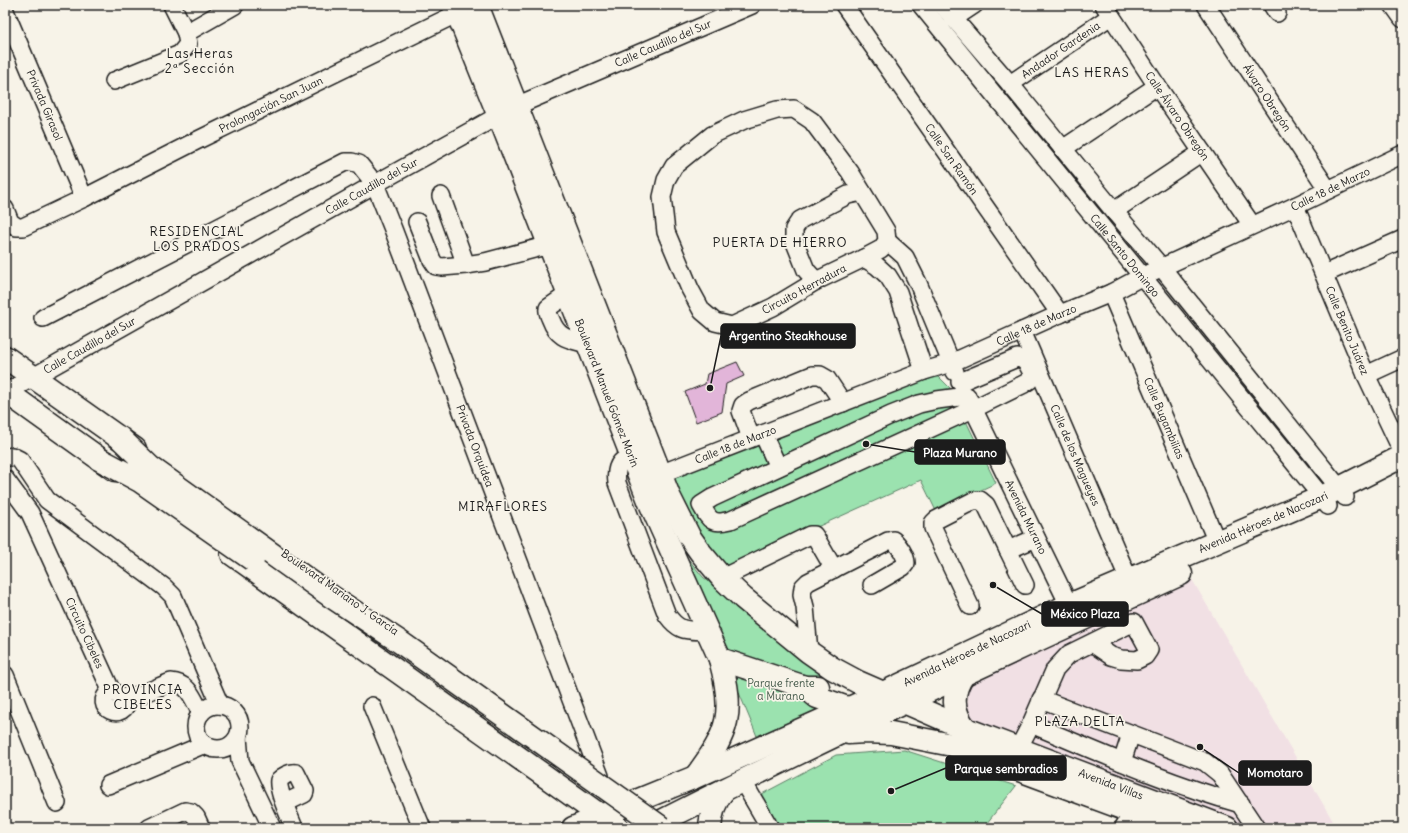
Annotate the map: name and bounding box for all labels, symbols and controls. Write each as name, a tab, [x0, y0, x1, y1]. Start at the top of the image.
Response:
street label: Calle Caudillo del Sur	[612, 16, 714, 70]
street label: Andador Gardenia	[1019, 18, 1103, 81]
district label: Las Heras 2ª Sección	[165, 45, 235, 77]
street label: Álvaro Obregón	[1240, 61, 1294, 134]
district label: LAS HERAS	[1054, 64, 1130, 81]
street label: Privada Girasol	[24, 68, 66, 142]
street label: Calle Álvaro Obregón	[1142, 69, 1213, 163]
street label: Prolongación San Juan	[217, 73, 325, 136]
street label: Calle San Ramón	[922, 121, 981, 197]
street label: Calle Caudillo del Sur	[323, 154, 421, 218]
street label: Calle 18 de Marzo	[1289, 164, 1372, 214]
street label: Calle Santo Domingo	[1087, 211, 1163, 300]
district label: RESIDENCIAL LOS PRADOS	[149, 223, 245, 255]
district label: PUERTA DE HIERRO	[712, 234, 848, 251]
street label: Circuito Herradura	[759, 261, 849, 317]
street label: Calle Benito Juárez	[1322, 284, 1372, 377]
street label: Calle 18 de Marzo	[994, 301, 1078, 349]
street label: Calle Caudillo del Sur	[41, 313, 139, 377]
street label: Boulevard Manuel Gómez Morín	[572, 317, 642, 469]
callout: Argentino Steakhouse	[721, 324, 855, 348]
text: Argentino Steakhouse	[729, 328, 848, 344]
street label: Calle Bugambilias	[1141, 375, 1188, 461]
street label: Calle de los Magueyes	[1047, 402, 1103, 508]
street label: Privada Orquídea	[453, 403, 497, 489]
street label: Calle 18 de Marzo	[693, 422, 778, 467]
callout: Plaza Murano	[915, 440, 1005, 464]
text: Plaza Murano	[923, 445, 997, 460]
street label: Avenida Murano	[1002, 477, 1050, 556]
street label: Avenida Héroes de Nacozari	[1196, 488, 1330, 556]
district label: MIRAFLORES	[458, 498, 548, 515]
street label: Boulevard Mariano J. García	[279, 546, 401, 638]
street label: Circuito Cibeles	[63, 595, 107, 670]
callout: México Plaza	[1042, 602, 1128, 626]
text: México Plaza	[1050, 606, 1120, 621]
street label: Avenida Héroes de Nacozari	[901, 617, 1033, 689]
park label: Parque frente a Murano	[747, 676, 815, 703]
district label: PROVINCIA CIBELES	[103, 681, 183, 713]
district label: PLAZA DELTA	[1035, 713, 1125, 730]
callout: Parque sembradios	[946, 756, 1066, 780]
text: Parque sembradios	[954, 761, 1059, 777]
callout: Momotaro	[1239, 761, 1311, 785]
street label: Avenida Villas	[1077, 765, 1145, 803]
text: Momotaro	[1247, 765, 1303, 780]

